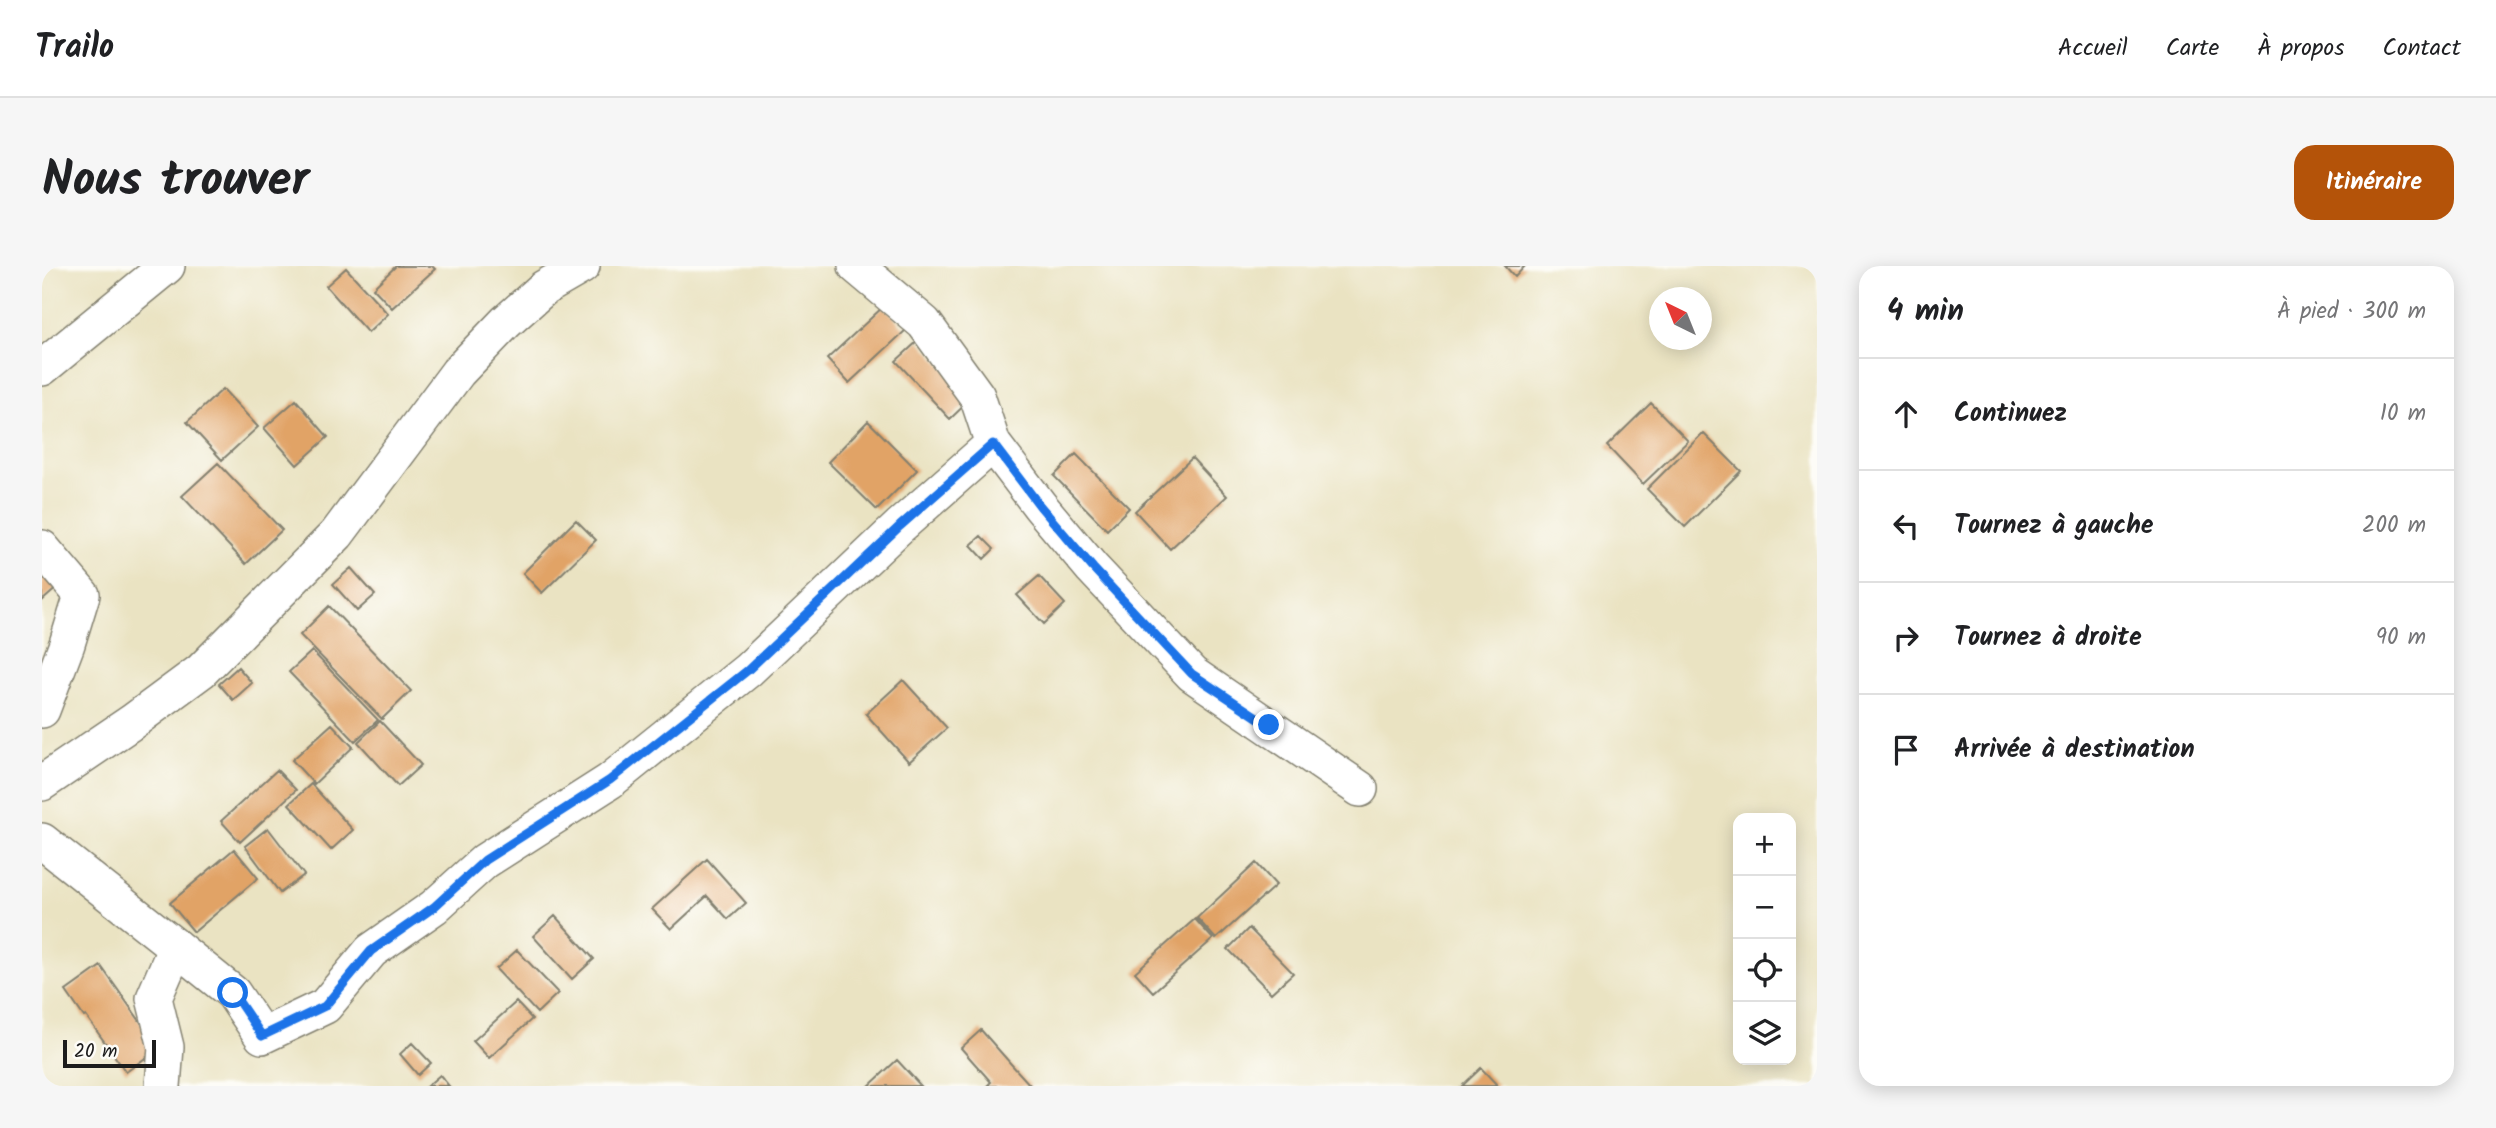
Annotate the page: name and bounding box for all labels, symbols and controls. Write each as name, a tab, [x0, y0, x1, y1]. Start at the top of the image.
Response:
text: Trailo	[35, 22, 114, 75]
text: Accueil	[2058, 29, 2128, 68]
text: Carte	[2166, 29, 2219, 68]
text: À propos	[2257, 29, 2344, 68]
text: Contact	[2382, 29, 2461, 68]
text: Nous trouver	[42, 143, 309, 221]
button: Itinéraire	[2294, 145, 2454, 220]
north arrow	[1649, 287, 1712, 350]
text: 4 min	[1887, 288, 1964, 336]
text: À pied · 300 m	[2277, 294, 2426, 330]
text: Continuez	[1954, 393, 2067, 435]
icon: ahead	[1887, 395, 1925, 433]
text: 10 m	[2380, 396, 2426, 432]
text: Tournez à gauche	[1954, 505, 2154, 547]
icon: left	[1887, 507, 1925, 545]
text: 200 m	[2362, 508, 2426, 544]
text: Tournez à droite	[1954, 617, 2142, 659]
icon: right	[1887, 619, 1925, 657]
text: 90 m	[2376, 620, 2426, 656]
route end	[1253, 709, 1284, 740]
text: Arrivée à destination	[1954, 729, 2195, 771]
icon: arrive	[1887, 731, 1925, 769]
map controls	[1733, 813, 1796, 1065]
button: +	[1733, 813, 1796, 876]
button: −	[1733, 876, 1796, 939]
button: locate	[1733, 939, 1796, 1002]
route start	[217, 977, 248, 1008]
button: layers	[1733, 1002, 1796, 1065]
scale bar	[63, 1037, 156, 1069]
text: 20 m	[74, 1037, 117, 1067]

